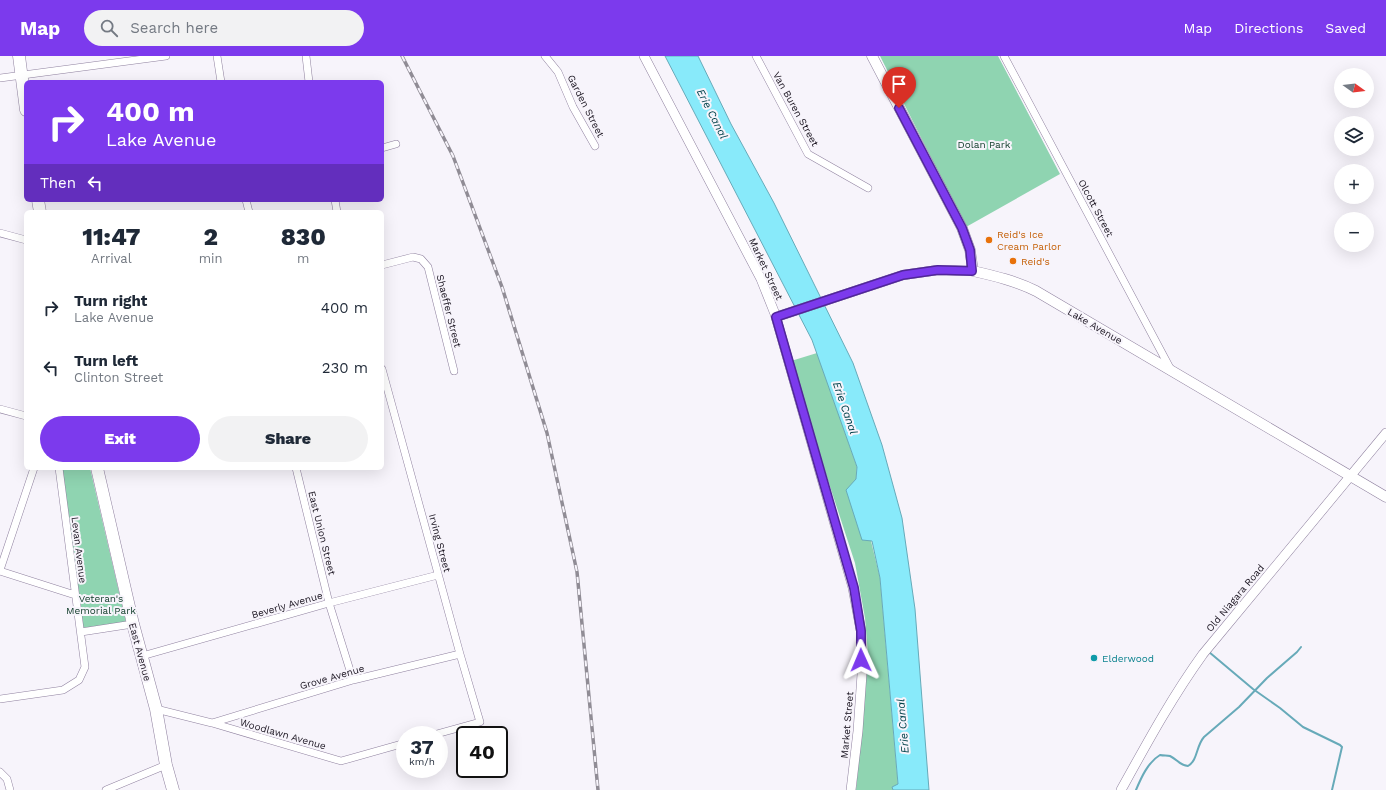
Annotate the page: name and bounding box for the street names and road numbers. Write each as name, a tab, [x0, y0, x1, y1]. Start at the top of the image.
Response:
street label: Van Buren Street	[771, 70, 821, 149]
street label: Garden Street	[566, 73, 607, 140]
street label: Olcott Street	[1076, 177, 1116, 239]
street label: Market Street	[747, 236, 785, 302]
street label: Shaeffer Street	[435, 273, 464, 349]
street label: Lake Avenue	[1066, 306, 1124, 346]
street label: East Union Street	[306, 490, 338, 577]
street label: Irving Street	[427, 513, 453, 574]
street label: Levan Avenue	[69, 516, 89, 584]
street label: Old Niagara Road	[1204, 562, 1266, 634]
street label: Beverly Avenue	[250, 590, 324, 620]
street label: East Avenue	[127, 622, 153, 683]
street label: Grove Avenue	[299, 662, 366, 691]
street label: Market Street	[839, 690, 855, 759]
street label: Woodlawn Avenue	[239, 716, 328, 752]

